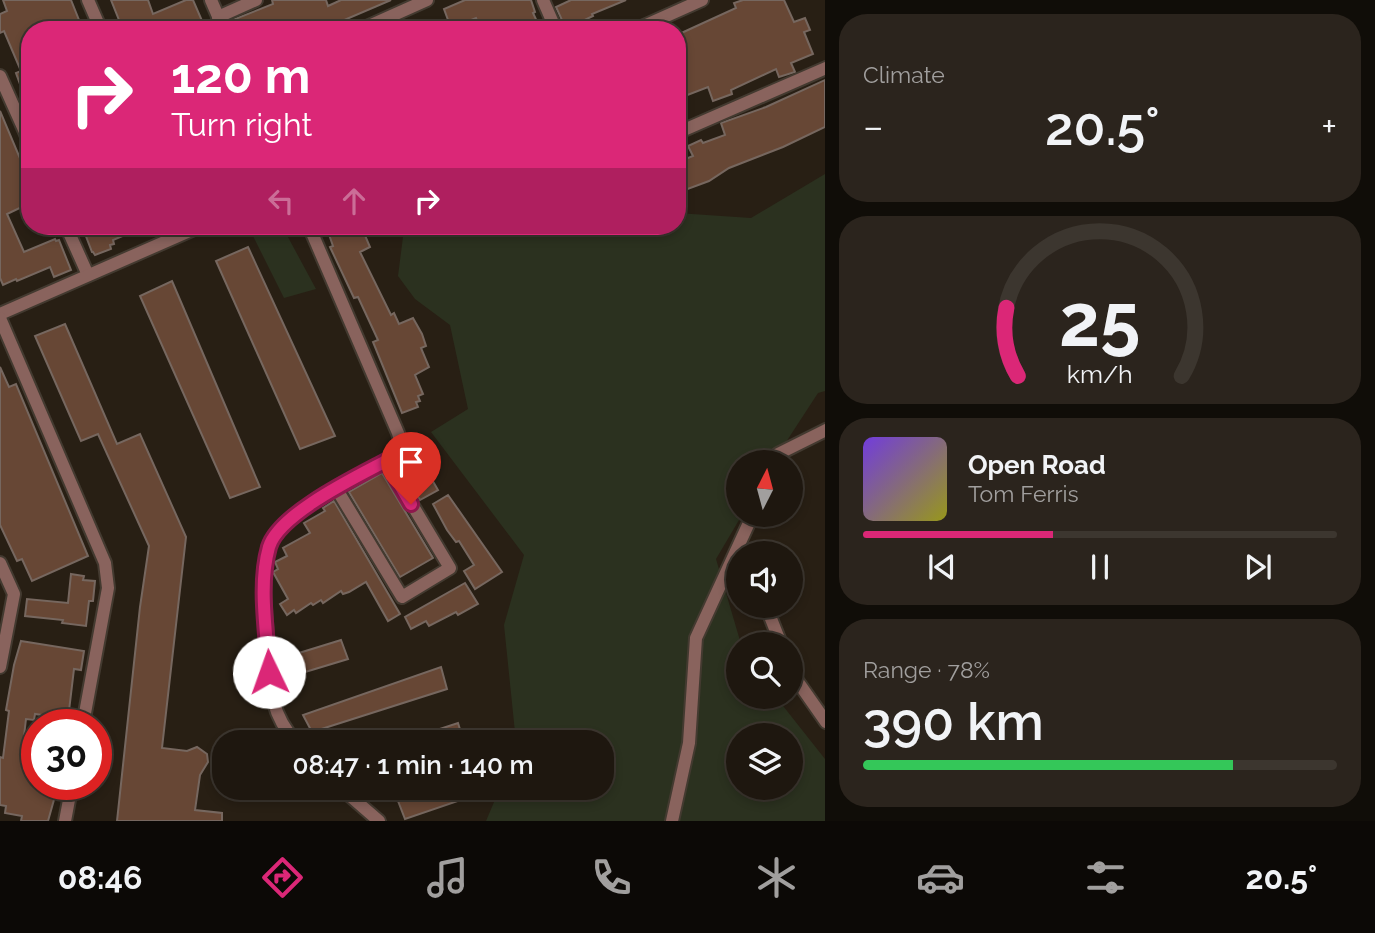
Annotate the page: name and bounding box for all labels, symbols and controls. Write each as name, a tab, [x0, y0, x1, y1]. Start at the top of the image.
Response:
text: 120 m	[171, 47, 310, 104]
icon: right	[56, 49, 147, 140]
text: Climate	[863, 61, 945, 88]
text: 20.5°	[1045, 96, 1160, 157]
text: −	[863, 104, 883, 149]
text: +	[1321, 104, 1337, 149]
text: Turn right	[171, 106, 312, 143]
icon: left	[262, 182, 300, 220]
icon: ahead	[335, 182, 373, 220]
icon: right	[408, 182, 446, 220]
text: 25	[1059, 278, 1141, 363]
text: km/h	[1067, 358, 1133, 388]
pin	[381, 432, 441, 504]
icon: arrive	[392, 443, 430, 481]
north arrow	[726, 450, 803, 527]
map controls	[726, 450, 803, 800]
text: Open Road	[968, 450, 1106, 480]
text: Tom Ferris	[968, 480, 1079, 507]
button: sound	[726, 541, 803, 618]
icon: previous	[923, 548, 961, 586]
icon: pause	[1081, 548, 1119, 586]
icon: next	[1239, 548, 1277, 586]
button: search	[726, 632, 803, 709]
position arrow	[232, 635, 306, 709]
text: Range · 78%	[863, 656, 990, 683]
text: 390 km	[863, 691, 1044, 752]
speed limit sign: 30	[21, 709, 112, 800]
button: layers	[726, 723, 803, 800]
text: 08:47 · 1 min · 140 m	[292, 750, 534, 780]
icon: directions	[258, 853, 307, 902]
icon: music	[423, 853, 472, 902]
icon: phone	[587, 853, 636, 902]
icon: climate	[752, 853, 801, 902]
icon: car	[916, 853, 965, 902]
icon: filters	[1081, 853, 1130, 902]
text: 08:46	[58, 859, 142, 896]
text: 20.5°	[1245, 859, 1317, 896]

